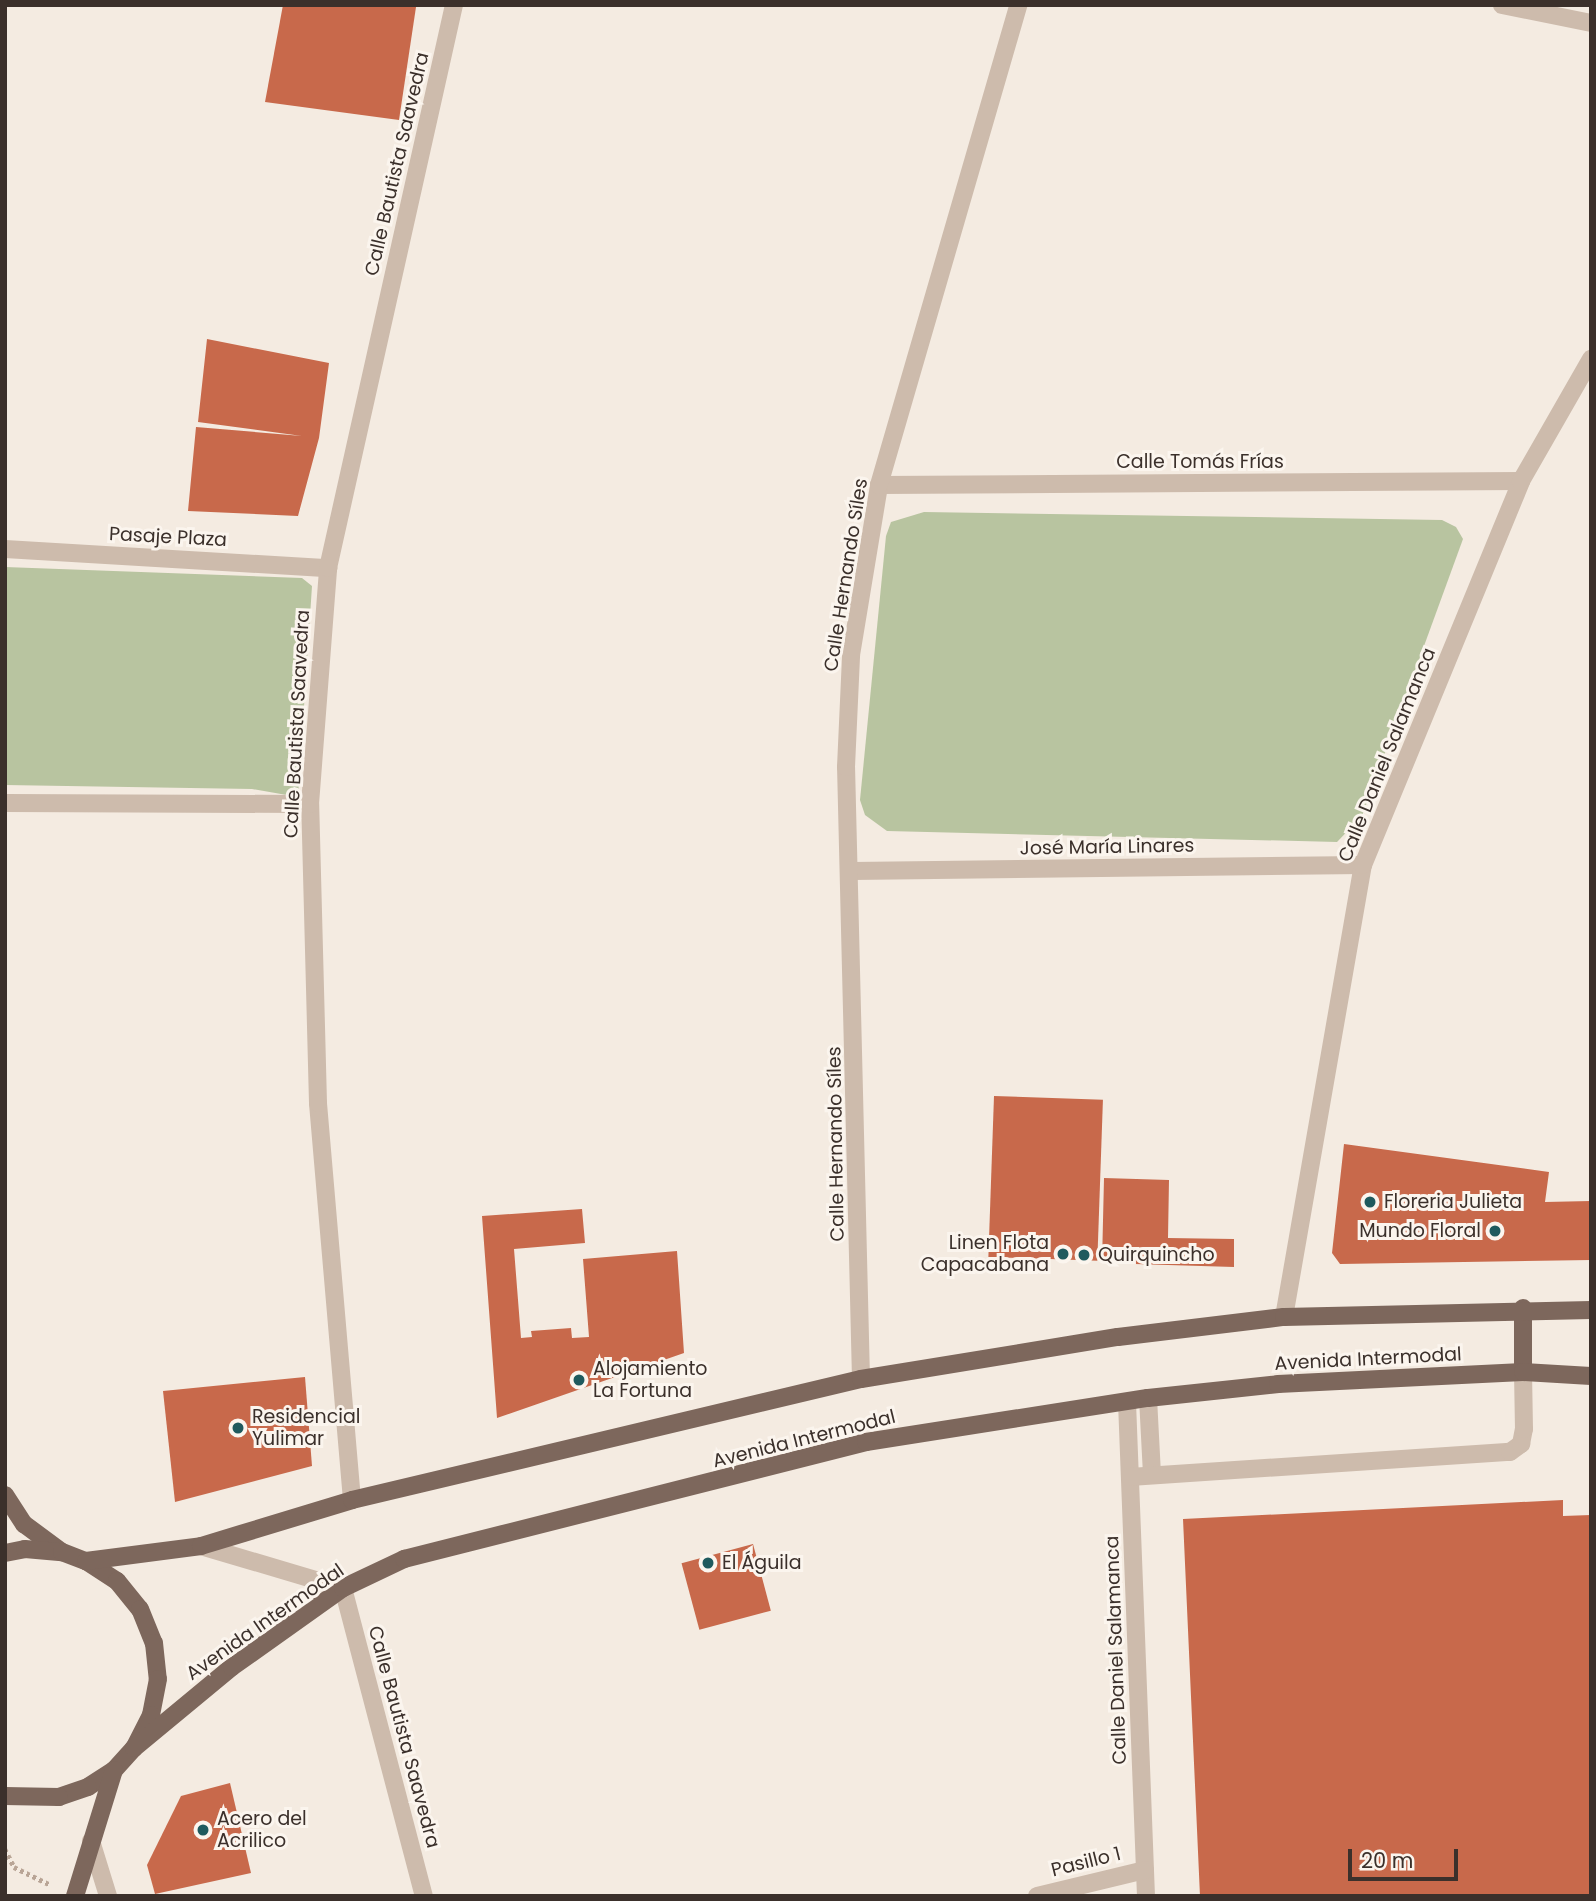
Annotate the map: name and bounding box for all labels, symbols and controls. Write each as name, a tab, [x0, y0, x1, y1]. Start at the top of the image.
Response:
street label: Calle Bautista Saavedra	[360, 50, 434, 278]
street label: Calle Tomás Frías	[1116, 451, 1284, 473]
street label: Calle Hernando Síles	[819, 477, 873, 673]
street label: Pasaje Plaza	[108, 523, 228, 551]
street label: Calle Bautista Saavedra	[280, 609, 314, 839]
street label: Calle Daniel Salamanca	[1334, 645, 1440, 865]
street label: José María Linares	[1020, 834, 1194, 860]
street label: Calle Hernando Síles	[823, 1046, 849, 1242]
place label: Floreria Julieta	[1384, 1191, 1522, 1213]
marker: Floreria Julieta	[1362, 1194, 1378, 1210]
place label: Mundo Floral	[1359, 1220, 1481, 1242]
marker: Mundo Floral	[1487, 1223, 1503, 1239]
place label: Linen Flota Capacabana	[921, 1232, 1049, 1276]
place label: Quirquincho	[1098, 1244, 1215, 1266]
marker: Linen Flota Capacabana	[1055, 1246, 1071, 1262]
marker: Quirquincho	[1076, 1247, 1092, 1263]
street label: Avenida Intermodal	[1274, 1343, 1462, 1375]
place label: Alojamiento La Fortuna	[593, 1358, 707, 1402]
marker: Alojamiento La Fortuna	[571, 1372, 587, 1388]
street label: Avenida Intermodal	[710, 1405, 898, 1473]
place label: Residencial Yulimar	[252, 1406, 360, 1450]
marker: Residencial Yulimar	[230, 1420, 246, 1436]
street label: Calle Daniel Salamanca	[1101, 1535, 1131, 1765]
place label: El Águila	[722, 1552, 801, 1574]
marker: El Águila	[700, 1555, 716, 1571]
street label: Avenida Intermodal	[182, 1559, 348, 1685]
street label: Calle Bautista Saavedra	[363, 1624, 445, 1850]
place label: Acero del Acrilico	[217, 1808, 307, 1852]
marker: Acero del Acrilico	[195, 1822, 211, 1838]
scale bar	[1351, 1834, 1461, 1878]
street label: Pasillo 1	[1049, 1842, 1123, 1882]
text: 20 m	[1361, 1846, 1414, 1875]

